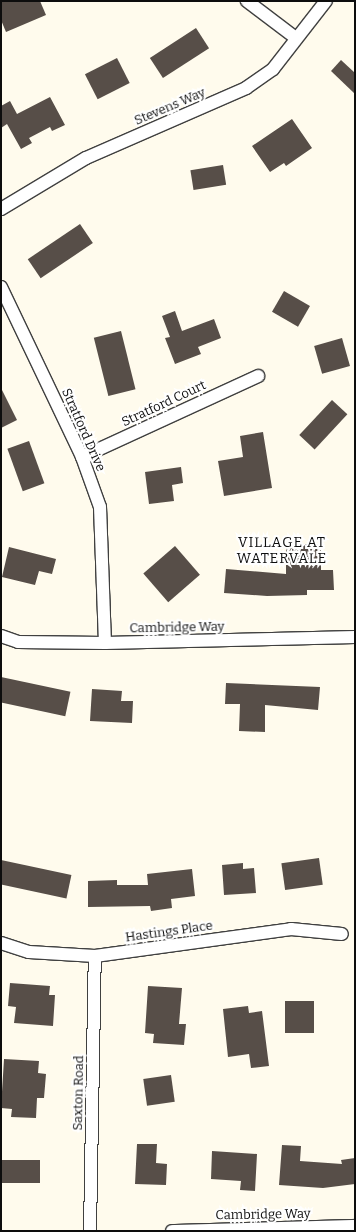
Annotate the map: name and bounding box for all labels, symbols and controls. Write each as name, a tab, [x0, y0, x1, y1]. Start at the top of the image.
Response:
street label: Stevens Way	[132, 85, 208, 129]
street label: Stratford Court	[119, 378, 209, 430]
street label: Stratford Drive	[58, 386, 108, 474]
district label: VILLAGE AT WATERVALE	[237, 535, 327, 568]
street label: Cambridge Way	[129, 619, 225, 637]
street label: Hastings Place	[124, 918, 214, 946]
street label: Saxton Road	[71, 1055, 87, 1131]
street label: Cambridge Way	[215, 1206, 311, 1224]

